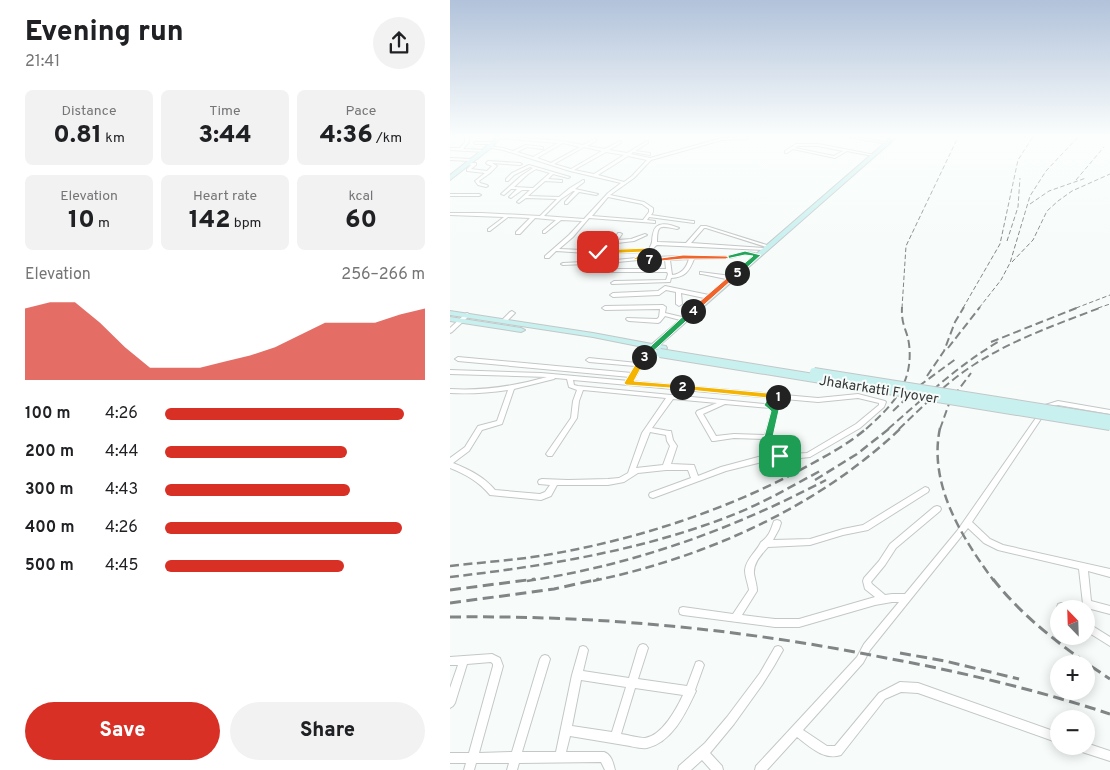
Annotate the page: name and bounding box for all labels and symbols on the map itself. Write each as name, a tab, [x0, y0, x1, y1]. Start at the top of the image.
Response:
pin	[577, 231, 619, 273]
pin: 7	[636, 248, 662, 272]
pin: 5	[724, 260, 750, 286]
pin: 4	[680, 298, 706, 324]
pin: 3	[632, 344, 656, 370]
street label: Jhakarkatti Flyover	[818, 373, 940, 408]
pin: 2	[670, 374, 694, 400]
pin: 1	[766, 384, 790, 410]
pin	[759, 435, 801, 477]
north arrow	[1050, 600, 1095, 645]

